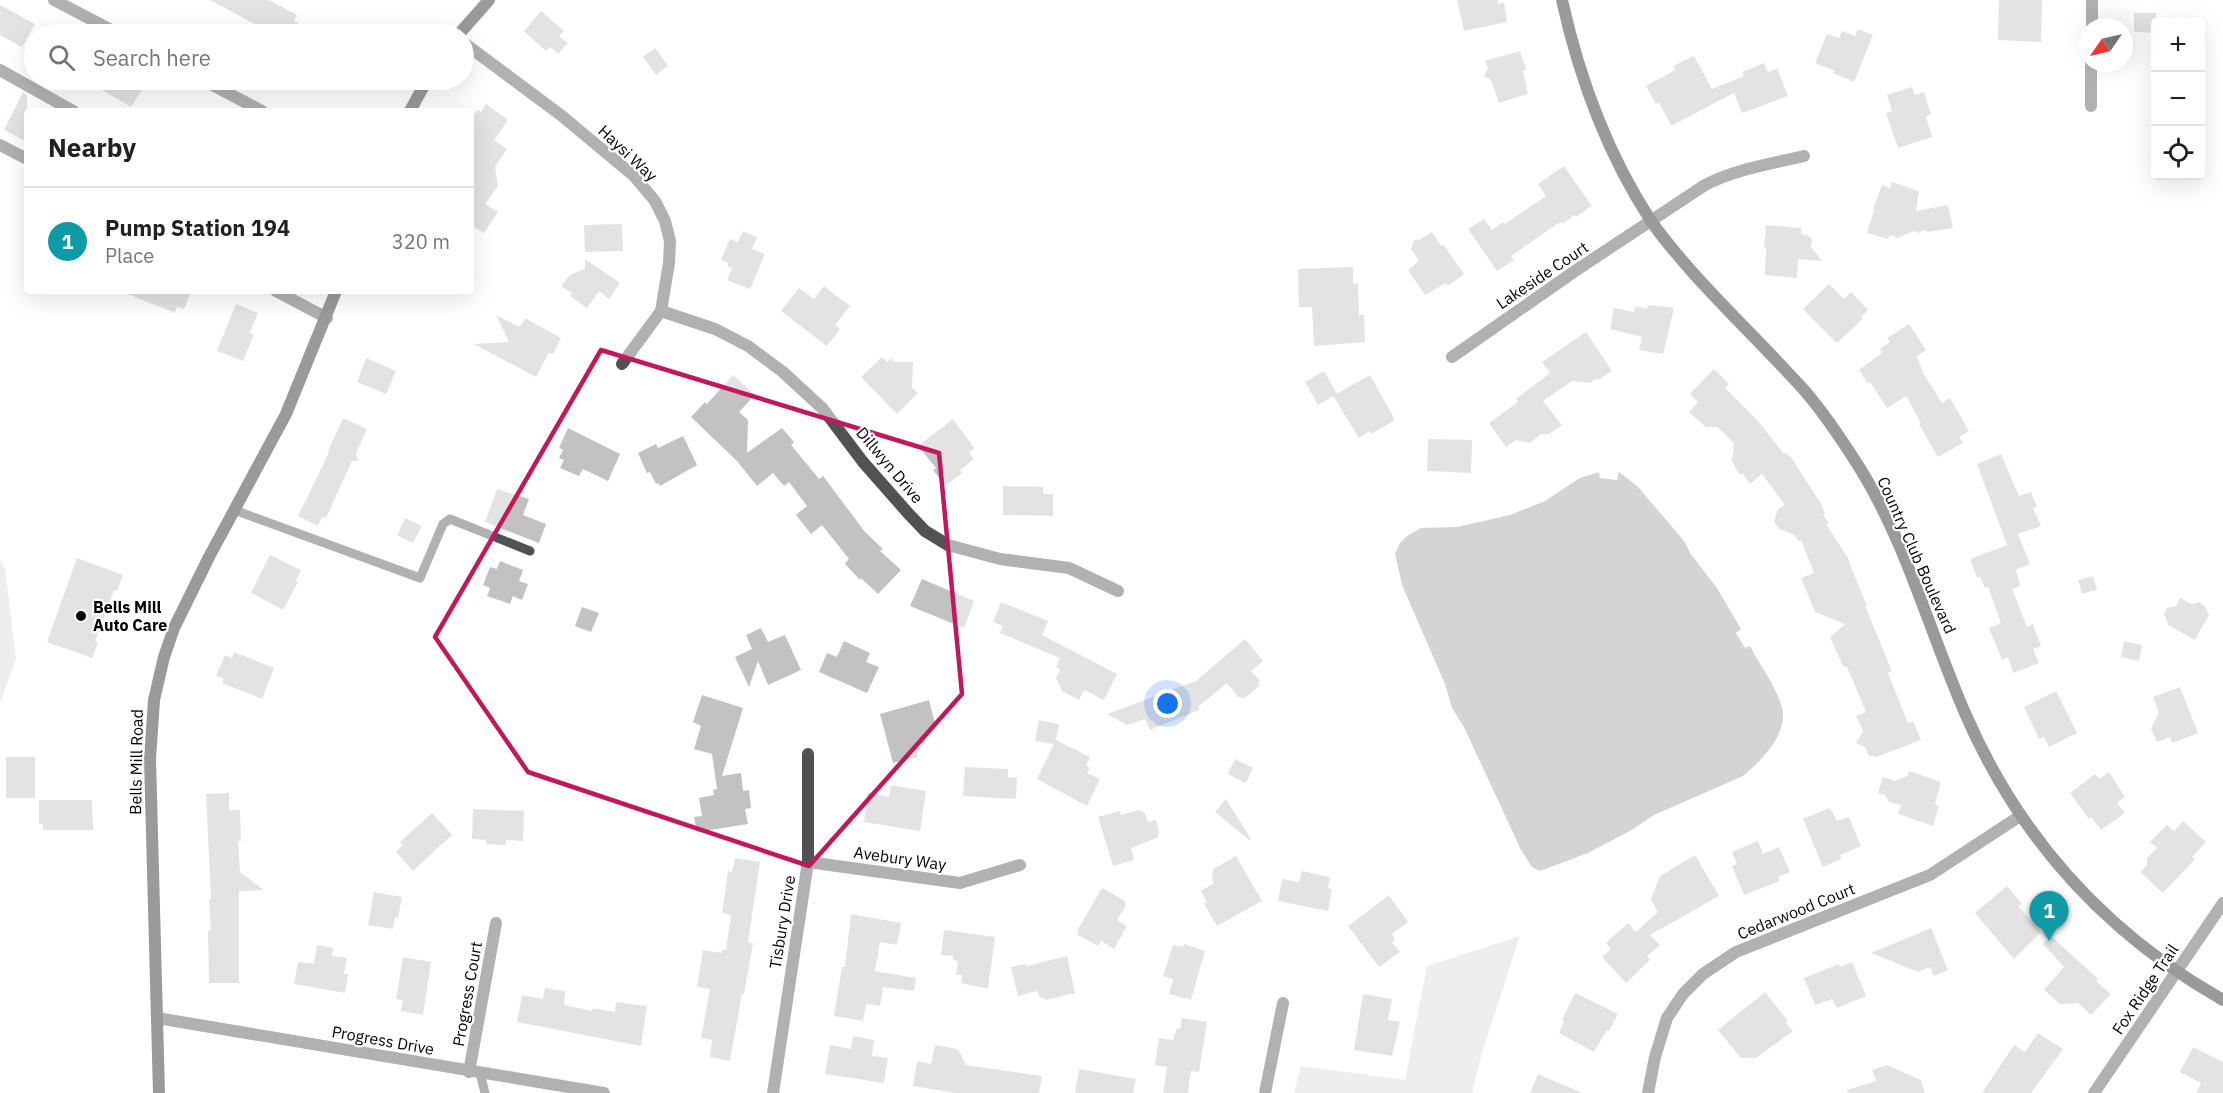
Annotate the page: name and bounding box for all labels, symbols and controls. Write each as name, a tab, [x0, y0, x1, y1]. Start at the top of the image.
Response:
north arrow	[2079, 18, 2133, 72]
map controls	[2151, 18, 2205, 180]
button: +	[2151, 18, 2205, 72]
search box	[24, 24, 474, 90]
icon: search	[45, 41, 78, 74]
text: Search here	[93, 43, 211, 72]
button: −	[2151, 72, 2205, 126]
street label: Haysi Way	[594, 121, 662, 185]
button: locate	[2151, 126, 2205, 180]
text: Nearby	[48, 130, 136, 164]
text: Pump Station 194	[105, 213, 290, 242]
text: 1	[62, 228, 74, 255]
text: 320 m	[392, 228, 450, 255]
street label: Lakeside Court	[1492, 237, 1592, 313]
text: Place	[105, 242, 154, 269]
street label: Dillwyn Drive	[852, 423, 928, 507]
street label: Country Club Boulevard	[1873, 473, 1961, 637]
place label: Bells Mill Auto Care	[93, 597, 167, 635]
marker: Bells Mill Auto Care	[74, 609, 88, 623]
your location	[1153, 689, 1182, 718]
street label: Bells Mill Road	[125, 709, 147, 815]
street label: Avebury Way	[852, 842, 948, 874]
street label: Tisbury Drive	[765, 874, 799, 970]
street label: Cedarwood Court	[1734, 878, 1858, 944]
pin: 1	[2030, 892, 2068, 941]
street label: Progress Court	[448, 940, 486, 1048]
street label: Fox Ridge Trail	[2107, 940, 2183, 1038]
street label: Progress Drive	[330, 1021, 436, 1059]

